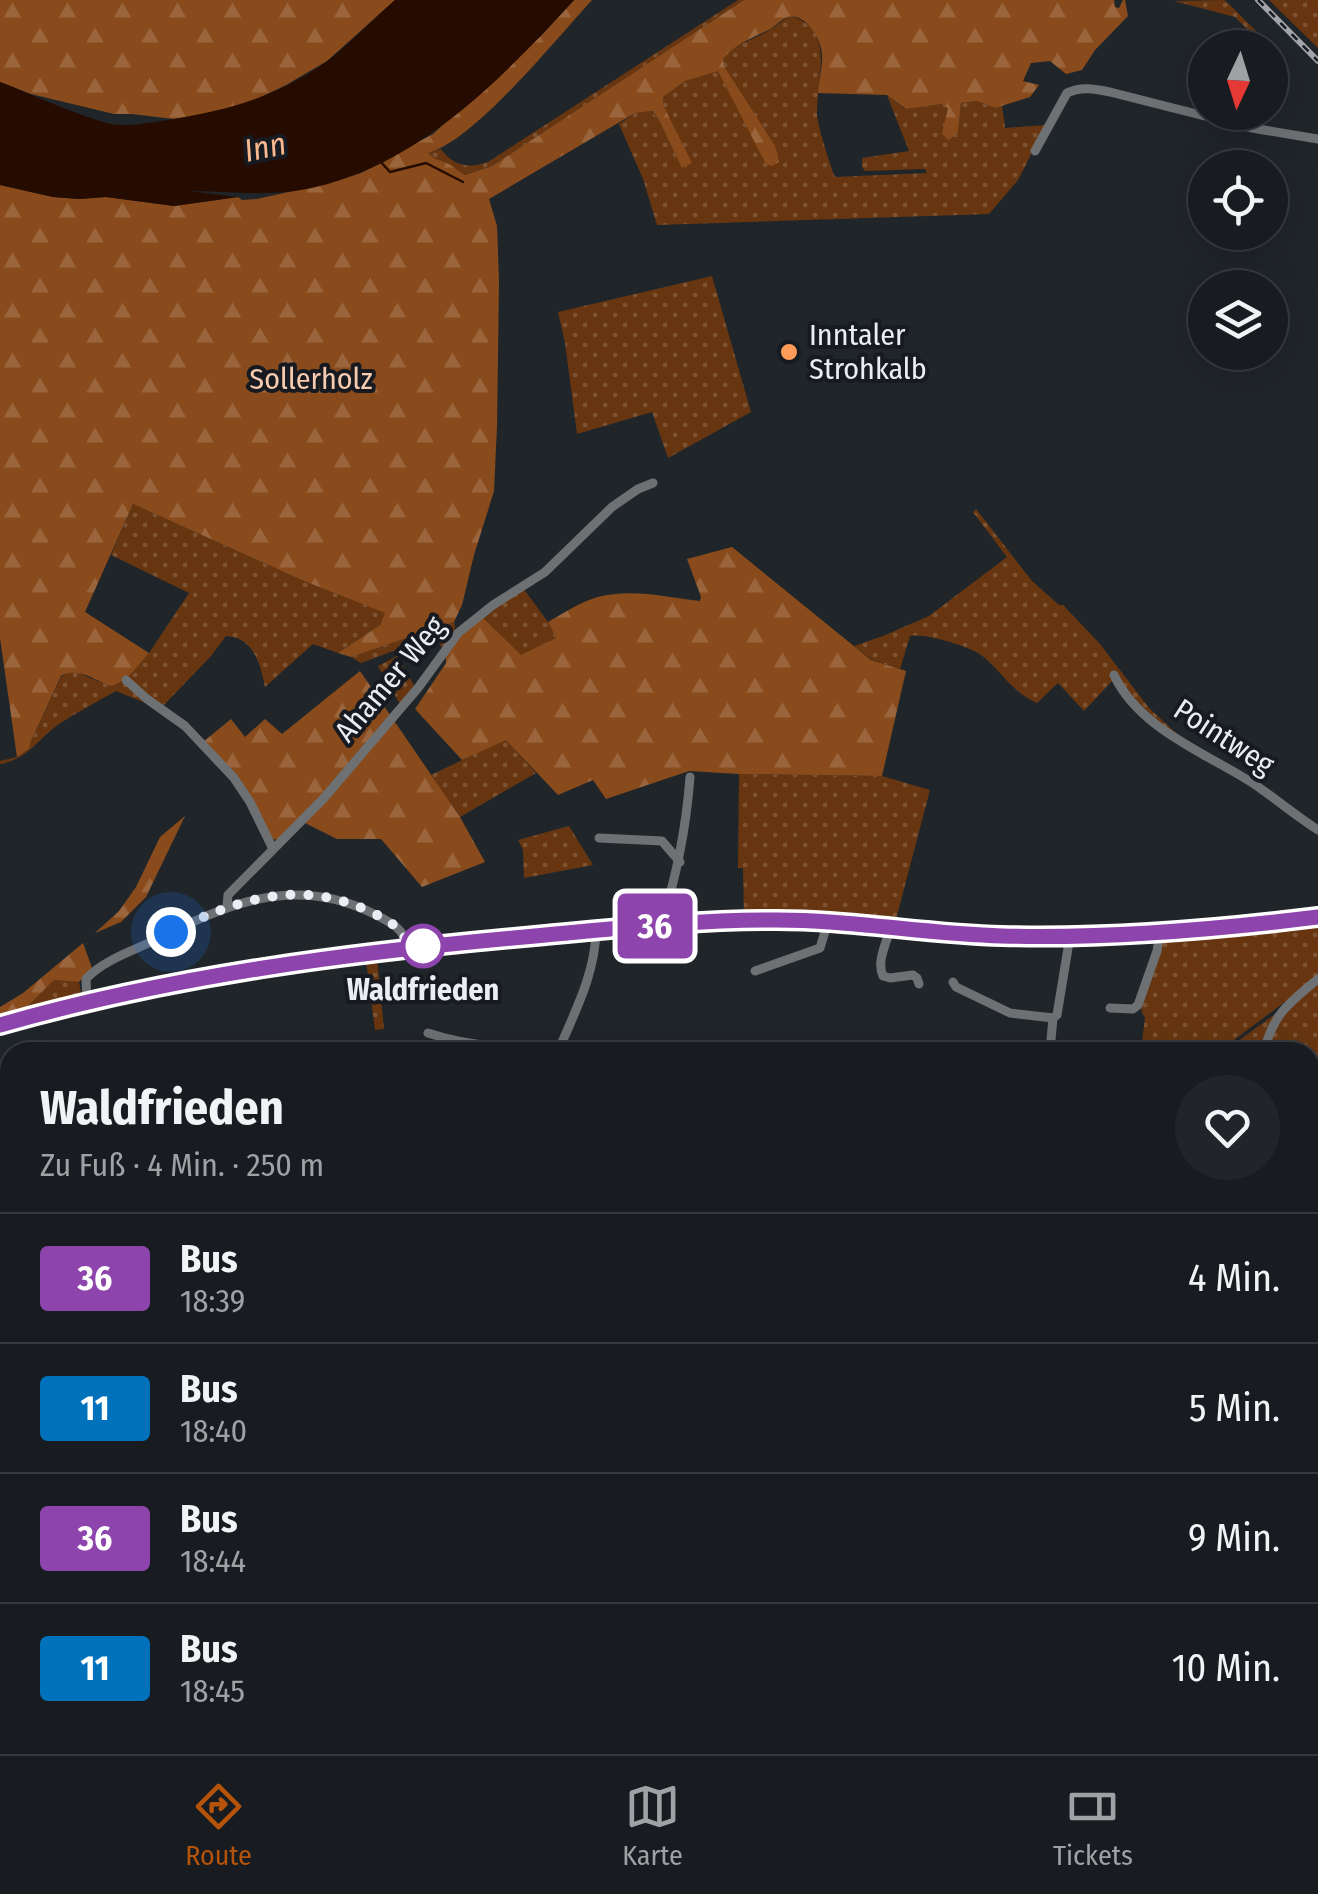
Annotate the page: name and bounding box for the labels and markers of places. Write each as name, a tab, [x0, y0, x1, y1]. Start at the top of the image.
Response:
place label: Inntaler Strohkalb	[809, 317, 927, 387]
marker: Inntaler Strohkalb	[778, 341, 800, 363]
marker: Waldfrieden	[402, 925, 444, 967]
place label: Waldfrieden	[347, 972, 499, 1008]

